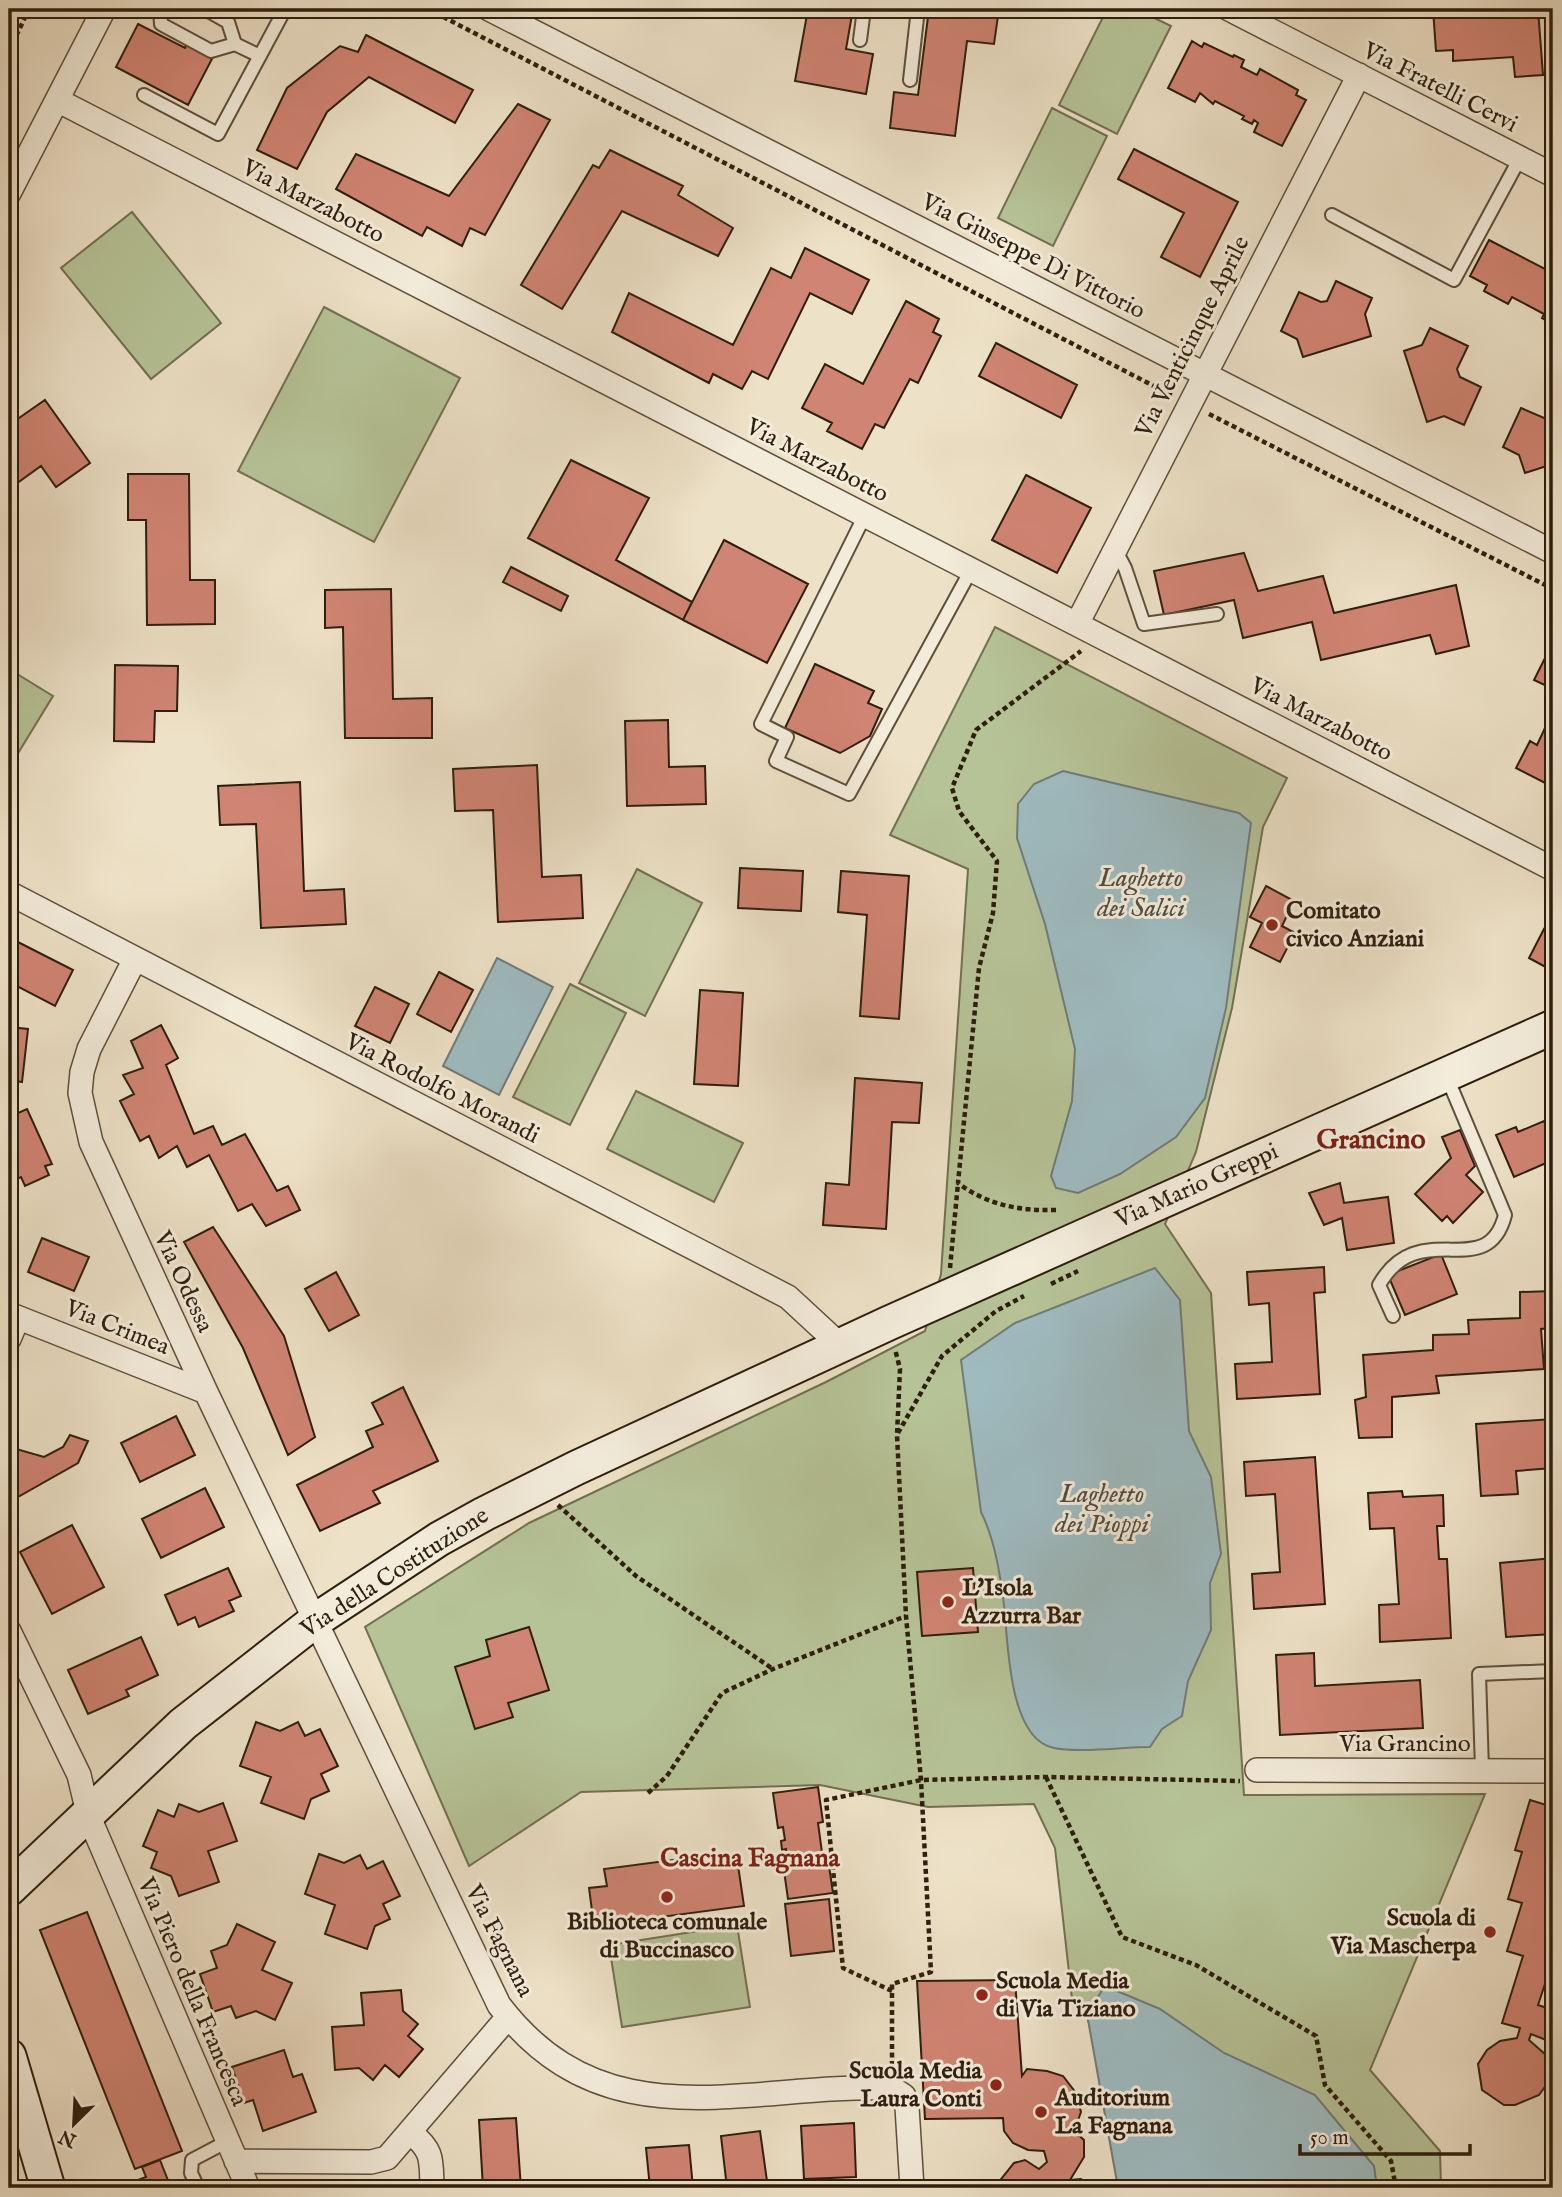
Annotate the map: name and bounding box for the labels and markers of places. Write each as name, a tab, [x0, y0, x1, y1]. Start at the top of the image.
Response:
place label: Comitato civico Anziani	[1286, 896, 1425, 955]
marker: Comitato civico Anziani	[1264, 917, 1280, 933]
place label: L'Isola Azzurra Bar	[961, 1573, 1081, 1632]
marker: L'Isola Azzurra Bar	[940, 1594, 956, 1610]
marker: Biblioteca comunale di Buccinasco	[659, 1889, 675, 1905]
place label: Scuola di Via Mascherpa	[1330, 1903, 1477, 1962]
place label: Biblioteca comunale di Buccinasco	[567, 1907, 767, 1966]
marker: Scuola di Via Mascherpa	[1482, 1924, 1498, 1940]
place label: Scuola Media di Via Tiziano	[996, 1966, 1136, 2025]
marker: Scuola Media di Via Tiziano	[974, 1987, 990, 2003]
place label: Scuola Media Laura Conti	[849, 2056, 983, 2115]
marker: Scuola Media Laura Conti	[988, 2077, 1004, 2093]
place label: Auditorium La Fagnana	[1054, 2083, 1173, 2142]
marker: Auditorium La Fagnana	[1033, 2104, 1049, 2120]

